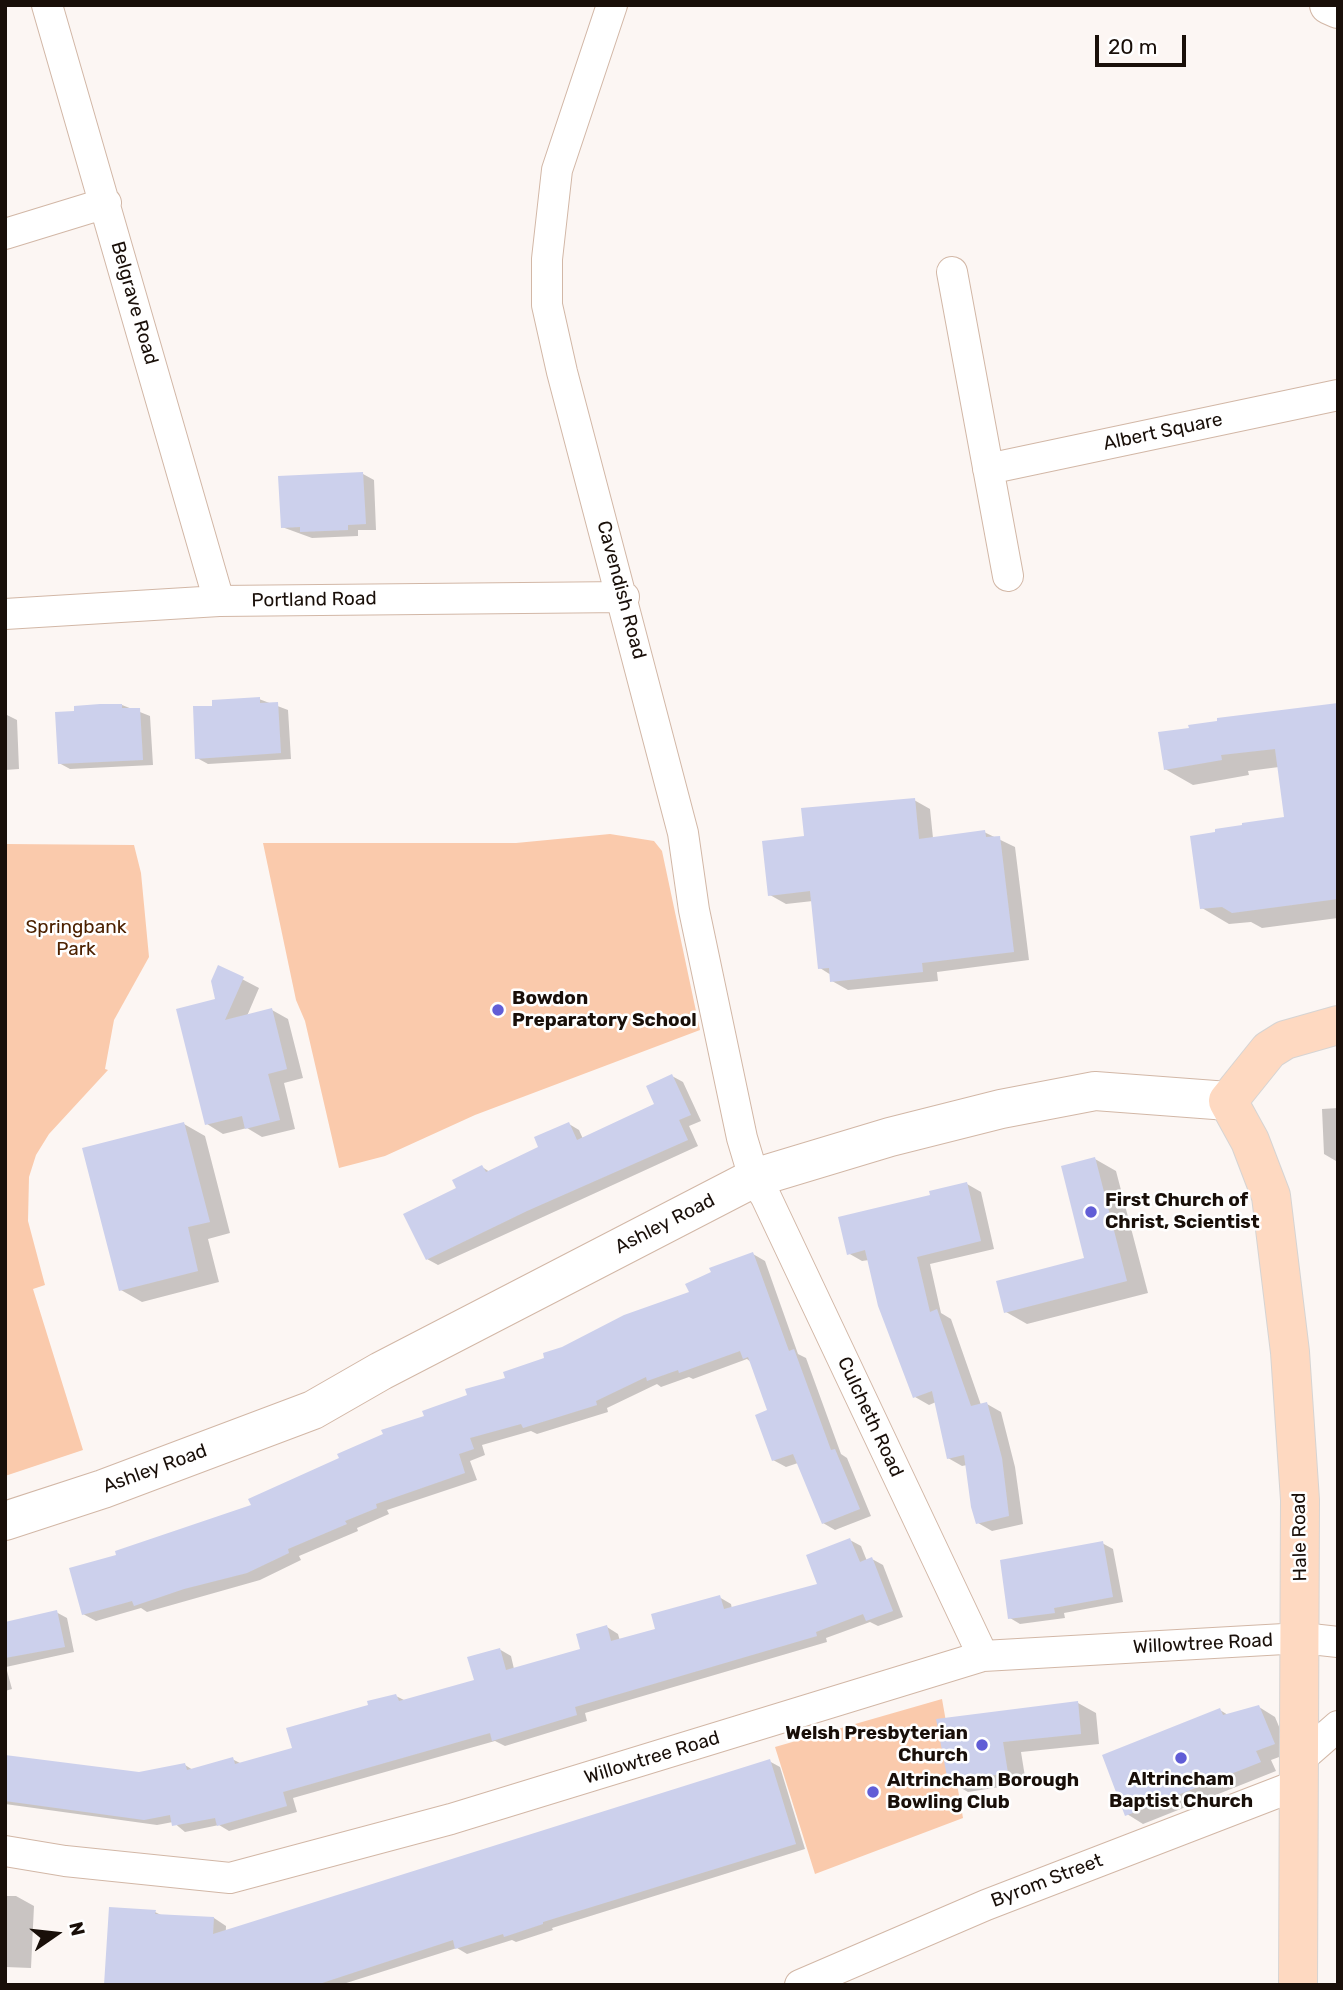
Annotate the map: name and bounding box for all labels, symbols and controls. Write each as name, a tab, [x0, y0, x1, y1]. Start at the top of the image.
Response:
scale bar	[1098, 21, 1189, 65]
text: 20 m	[1108, 34, 1157, 59]
street label: Belgrave Road	[106, 239, 162, 367]
street label: Albert Square	[1101, 408, 1225, 456]
street label: Cavendish Road	[592, 518, 650, 662]
street label: Portland Road	[251, 588, 377, 612]
park label: Springbank Park	[26, 917, 126, 961]
place label: Bowdon Preparatory School	[512, 988, 697, 1032]
marker: Bowdon Preparatory School	[490, 1002, 506, 1018]
street label: Ashley Road	[611, 1189, 719, 1259]
place label: First Church of Christ, Scientist	[1105, 1190, 1260, 1234]
marker: First Church of Christ, Scientist	[1083, 1204, 1099, 1220]
street label: Culcheth Road	[832, 1353, 908, 1481]
street label: Ashley Road	[100, 1440, 210, 1498]
street label: Hale Road	[1288, 1492, 1312, 1582]
street label: Willowtree Road	[1132, 1629, 1274, 1659]
place label: Welsh Presbyterian Church	[785, 1723, 968, 1767]
street label: Willowtree Road	[582, 1727, 722, 1789]
marker: Welsh Presbyterian Church	[974, 1737, 990, 1753]
marker: Altrincham Baptist Church	[1173, 1750, 1189, 1766]
place label: Altrincham Baptist Church	[1109, 1769, 1253, 1813]
place label: Altrincham Borough Bowling Club	[887, 1770, 1079, 1814]
marker: Altrincham Borough Bowling Club	[865, 1784, 881, 1800]
street label: Byrom Street	[988, 1849, 1106, 1913]
north arrow	[21, 1899, 91, 1969]
text: N	[64, 1919, 90, 1938]

